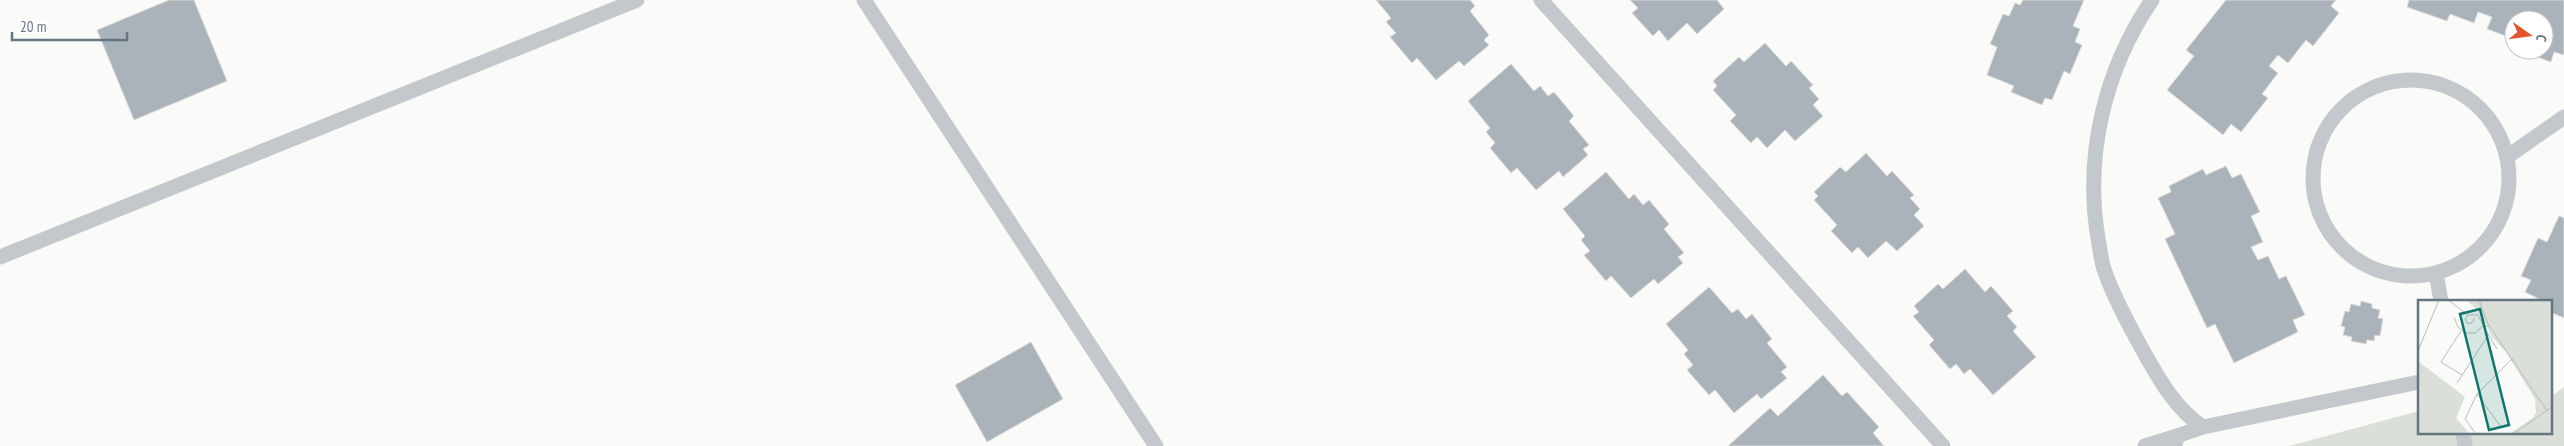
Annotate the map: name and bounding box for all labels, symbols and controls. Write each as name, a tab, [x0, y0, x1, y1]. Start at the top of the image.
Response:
scale bar	[12, 10, 128, 42]
north arrow	[2504, 10, 2554, 60]
text: 20 m	[20, 17, 46, 36]
text: С	[2532, 33, 2551, 44]
inset map	[2418, 300, 2552, 434]

